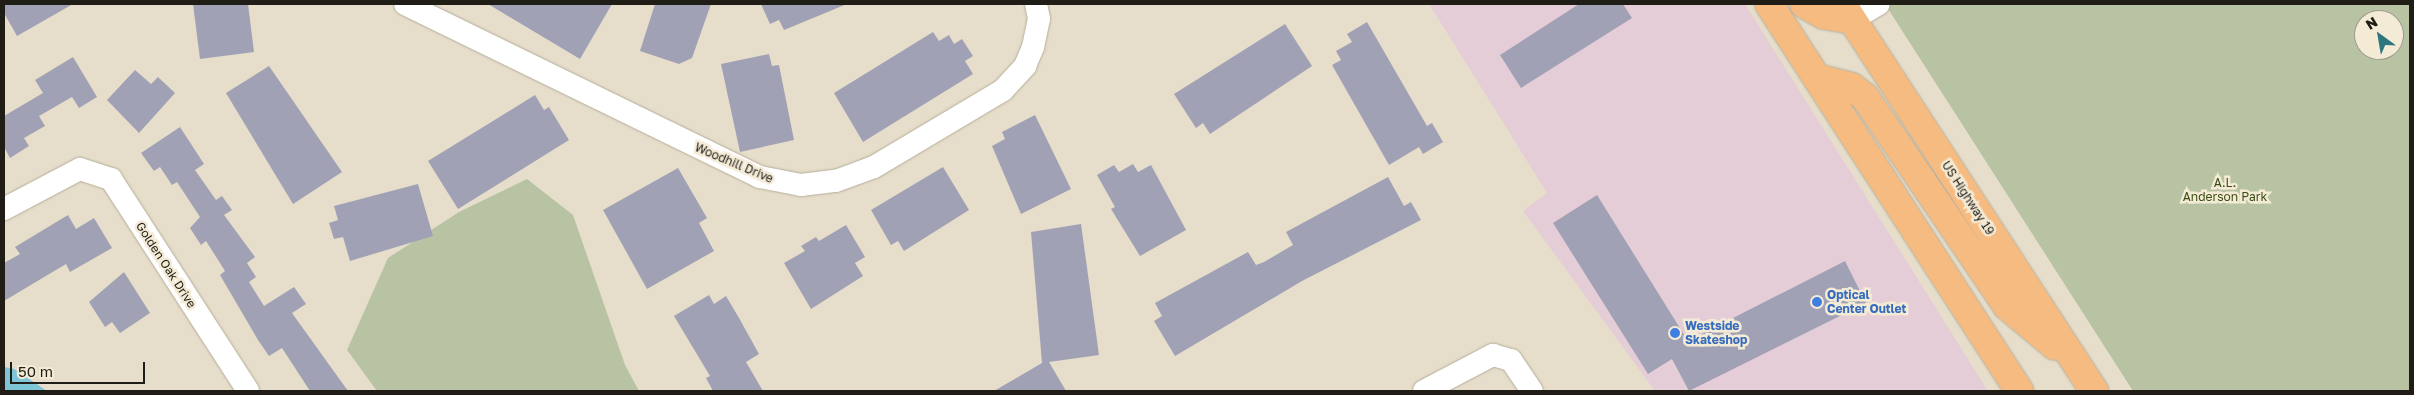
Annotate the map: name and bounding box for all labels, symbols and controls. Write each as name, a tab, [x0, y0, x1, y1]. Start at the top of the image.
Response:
north arrow	[2354, 10, 2404, 60]
text: N	[2362, 13, 2380, 33]
street label: Woodhill Drive	[693, 140, 775, 186]
street label: US Highway 19	[1939, 158, 1997, 238]
park label: A.L. Anderson Park	[2183, 176, 2267, 204]
street label: Golden Oak Drive	[133, 219, 199, 311]
place label: Optical Center Outlet	[1827, 288, 1906, 316]
marker: Optical Center Outlet	[1811, 296, 1823, 308]
place label: Westside Skateshop	[1685, 319, 1747, 347]
marker: Westside Skateshop	[1669, 327, 1681, 339]
scale bar	[12, 352, 148, 384]
text: 50 m	[18, 362, 53, 380]

